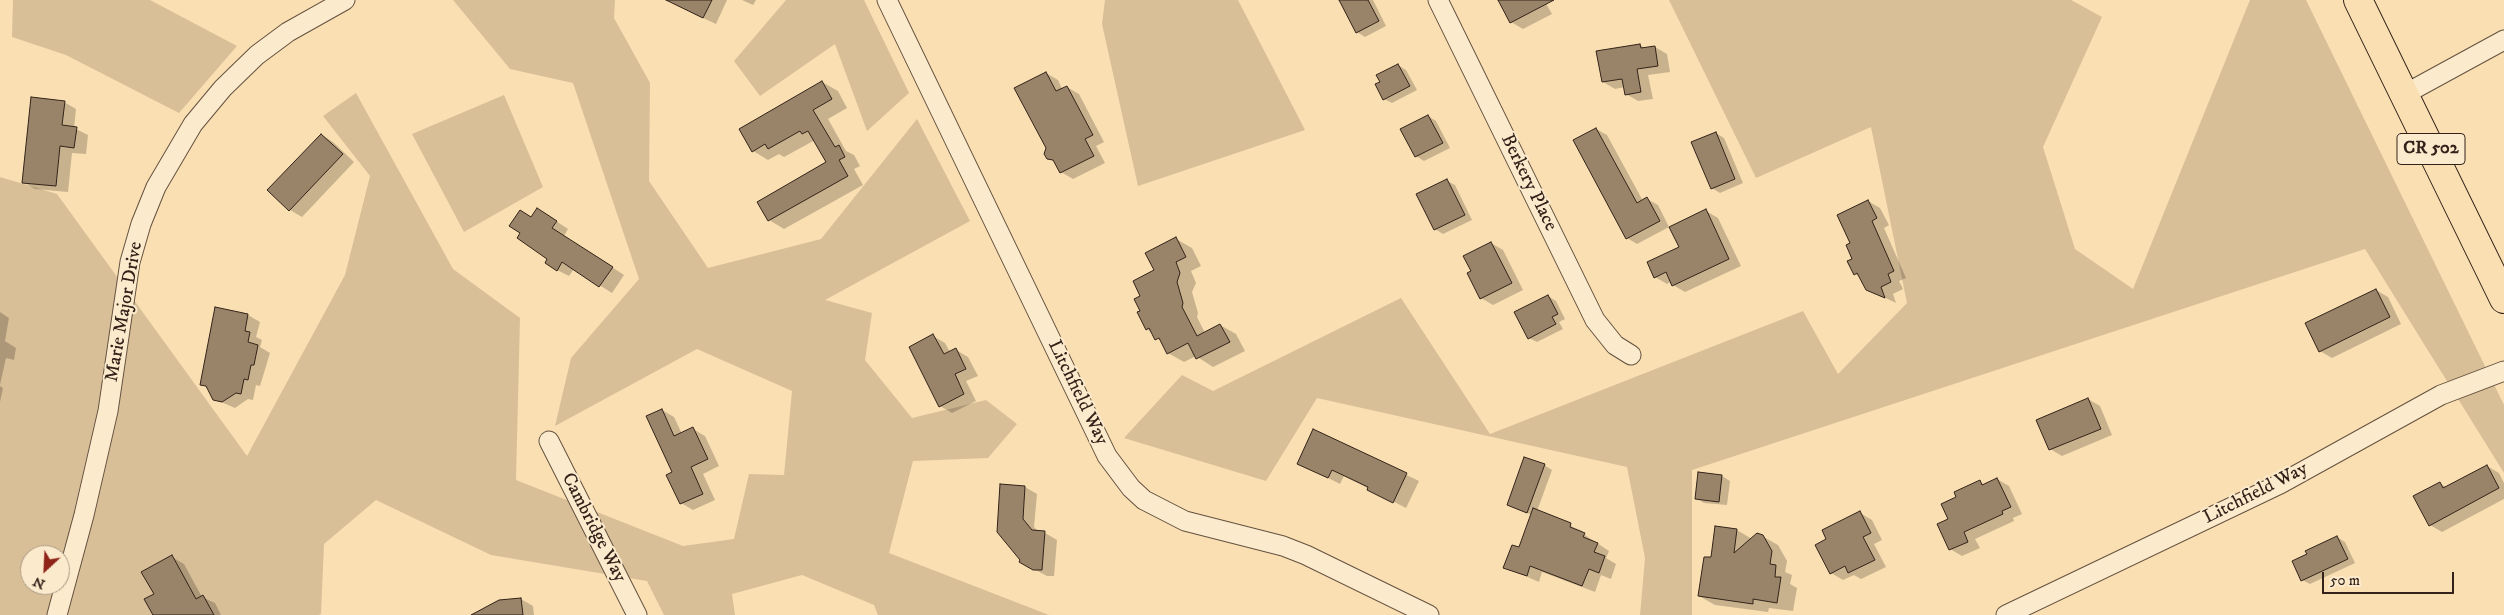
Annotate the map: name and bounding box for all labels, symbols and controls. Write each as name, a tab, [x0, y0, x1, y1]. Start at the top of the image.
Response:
street label: Berkery Place	[1495, 131, 1561, 235]
road number: CR 502	[2397, 134, 2465, 164]
street label: Marie Major Drive	[101, 240, 149, 384]
street label: Litchfield Way	[1042, 337, 1112, 449]
street label: Litchfield Way	[2200, 458, 2312, 530]
street label: Cambridge Way	[556, 470, 630, 586]
north arrow	[20, 545, 70, 595]
scale bar	[2324, 562, 2456, 594]
text: 50 m	[2330, 571, 2360, 590]
text: N	[30, 572, 48, 593]

